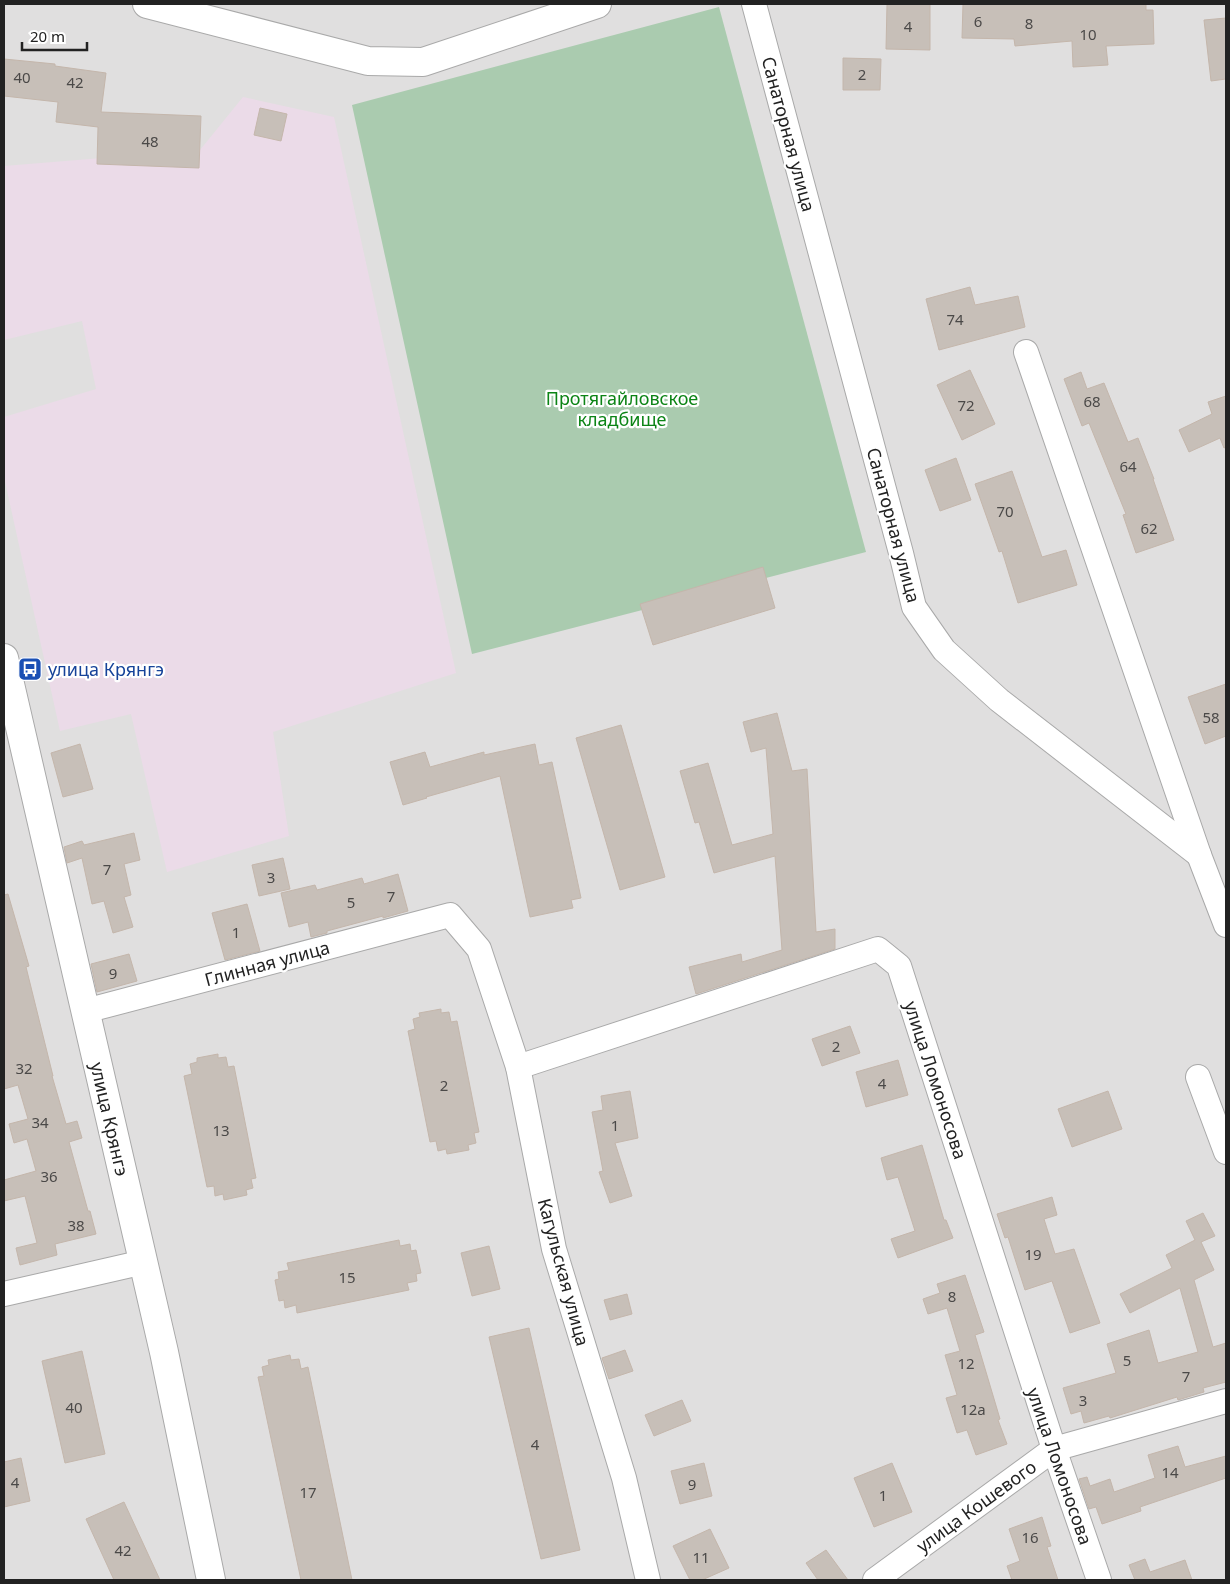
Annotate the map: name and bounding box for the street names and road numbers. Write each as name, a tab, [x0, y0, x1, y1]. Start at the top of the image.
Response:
street label: Санаторная улица	[757, 54, 821, 214]
street label: Санаторная улица	[862, 445, 926, 605]
street label: Глинная улица	[202, 935, 332, 991]
street label: улица Ломоносова	[899, 998, 973, 1162]
street label: улица Крянгэ	[85, 1060, 135, 1178]
street label: Кагульская улица	[533, 1196, 595, 1348]
street label: улица Ломоносова	[1022, 1384, 1098, 1548]
street label: улица Кошевого	[911, 1454, 1041, 1558]

